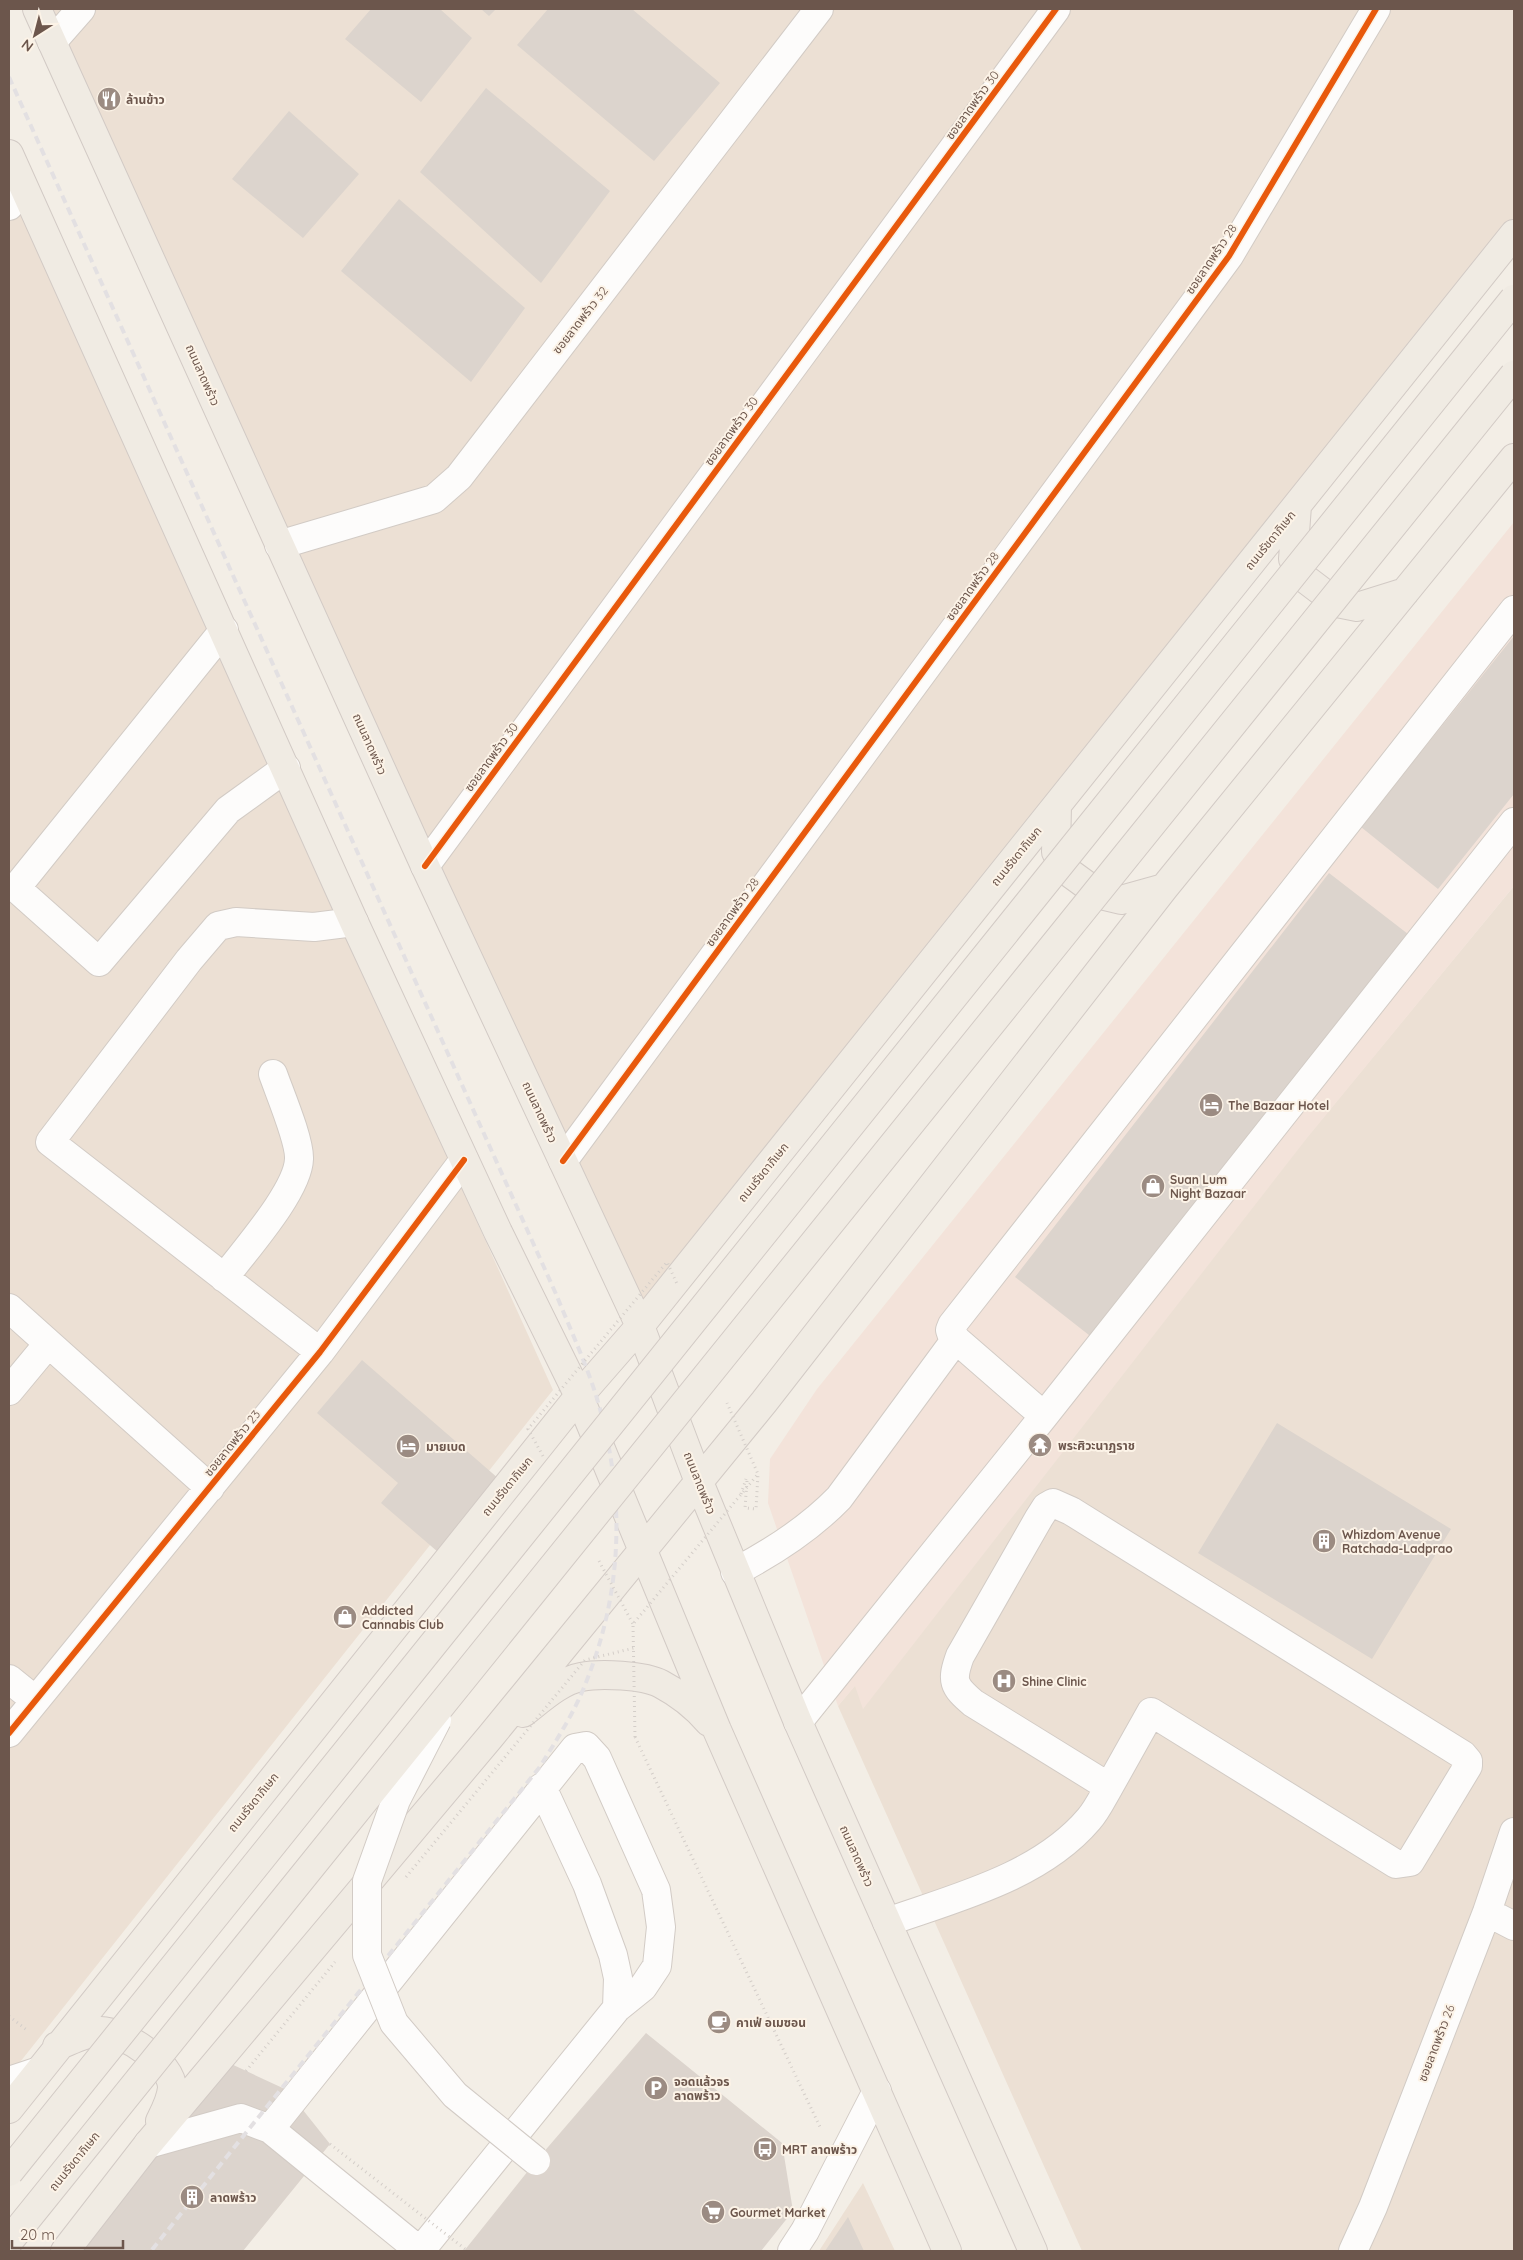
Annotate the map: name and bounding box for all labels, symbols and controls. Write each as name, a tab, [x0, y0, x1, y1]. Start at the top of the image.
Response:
north arrow	[10, 10, 60, 60]
text: N	[18, 35, 37, 56]
street label: ซอยลาดพร้าว 30	[942, 68, 1002, 142]
restaurant icon: ล้านข้าว	[96, 86, 122, 112]
place label: ล้านข้าว	[126, 92, 165, 107]
street label: ซอยลาดพร้าว 28	[1182, 221, 1240, 297]
street label: ซอยลาดพร้าว 32	[549, 283, 611, 357]
street label: ถนนลาดพร้าว	[183, 342, 223, 408]
street label: ซอยลาดพร้าว 30	[701, 394, 761, 468]
street label: ถนนรัชดาภิเษก	[1241, 507, 1299, 573]
street label: ซอยลาดพร้าว 28	[942, 549, 1002, 623]
street label: ถนนลาดพร้าว	[350, 711, 390, 777]
street label: ซอยลาดพร้าว 30	[461, 720, 521, 794]
street label: ถนนรัชดาภิเษก	[987, 823, 1045, 889]
street label: ซอยลาดพร้าว 28	[702, 875, 762, 949]
street label: ถนนลาดพร้าว	[519, 1079, 561, 1145]
hotel icon: The Bazaar Hotel	[1198, 1092, 1224, 1118]
place label: The Bazaar Hotel	[1228, 1098, 1329, 1113]
street label: ถนนรัชดาภิเษก	[734, 1139, 792, 1205]
place label: Suan Lum Night Bazaar	[1170, 1172, 1246, 1201]
shop icon: Suan Lum Night Bazaar	[1140, 1173, 1166, 1199]
street label: ซอยลาดพร้าว 23	[201, 1407, 263, 1479]
temple icon: พระศิวะนาฏราช	[1027, 1432, 1053, 1458]
hotel icon: มายเบด	[395, 1433, 421, 1459]
place label: พระศิวะนาฏราช	[1058, 1438, 1135, 1453]
place label: มายเบด	[426, 1439, 466, 1454]
street label: ถนนลาดพร้าว	[681, 1450, 719, 1517]
street label: ถนนรัชดาภิเษก	[478, 1453, 536, 1519]
place label: Whizdom Avenue Ratchada-Ladprao	[1342, 1527, 1453, 1556]
building icon: Whizdom Avenue Ratchada-Ladprao	[1311, 1528, 1337, 1554]
place label: Addicted Cannabis Club	[362, 1603, 444, 1632]
shop icon: Addicted Cannabis Club	[332, 1604, 358, 1630]
hospital icon: Shine Clinic	[991, 1668, 1017, 1694]
place label: Shine Clinic	[1022, 1674, 1086, 1689]
street label: ถนนรัชดาภิเษก	[224, 1769, 282, 1835]
street label: ถนนลาดพร้าว	[837, 1823, 877, 1889]
street label: ซอยลาดพร้าว 26	[1414, 2002, 1458, 2084]
cafe icon: คาเฟ่ อเมซอน	[706, 2009, 732, 2035]
place label: คาเฟ่ อเมซอน	[736, 2015, 806, 2030]
place label: จอดแล้วจร ลาดพร้าว	[674, 2074, 729, 2103]
parking icon: จอดแล้วจร ลาดพร้าว	[643, 2075, 669, 2101]
street label: ถนนรัชดาภิเษก	[45, 2128, 103, 2194]
bus stop icon: MRT ลาดพร้าว	[752, 2136, 778, 2162]
place label: MRT ลาดพร้าว	[782, 2142, 857, 2157]
building icon: ลาดพร้าว	[179, 2184, 205, 2210]
place label: ลาดพร้าว	[210, 2190, 256, 2205]
supermarket icon: Gourmet Market	[700, 2199, 726, 2225]
place label: Gourmet Market	[730, 2205, 826, 2220]
scale bar	[12, 2218, 124, 2250]
text: 20 m	[20, 2225, 55, 2244]

